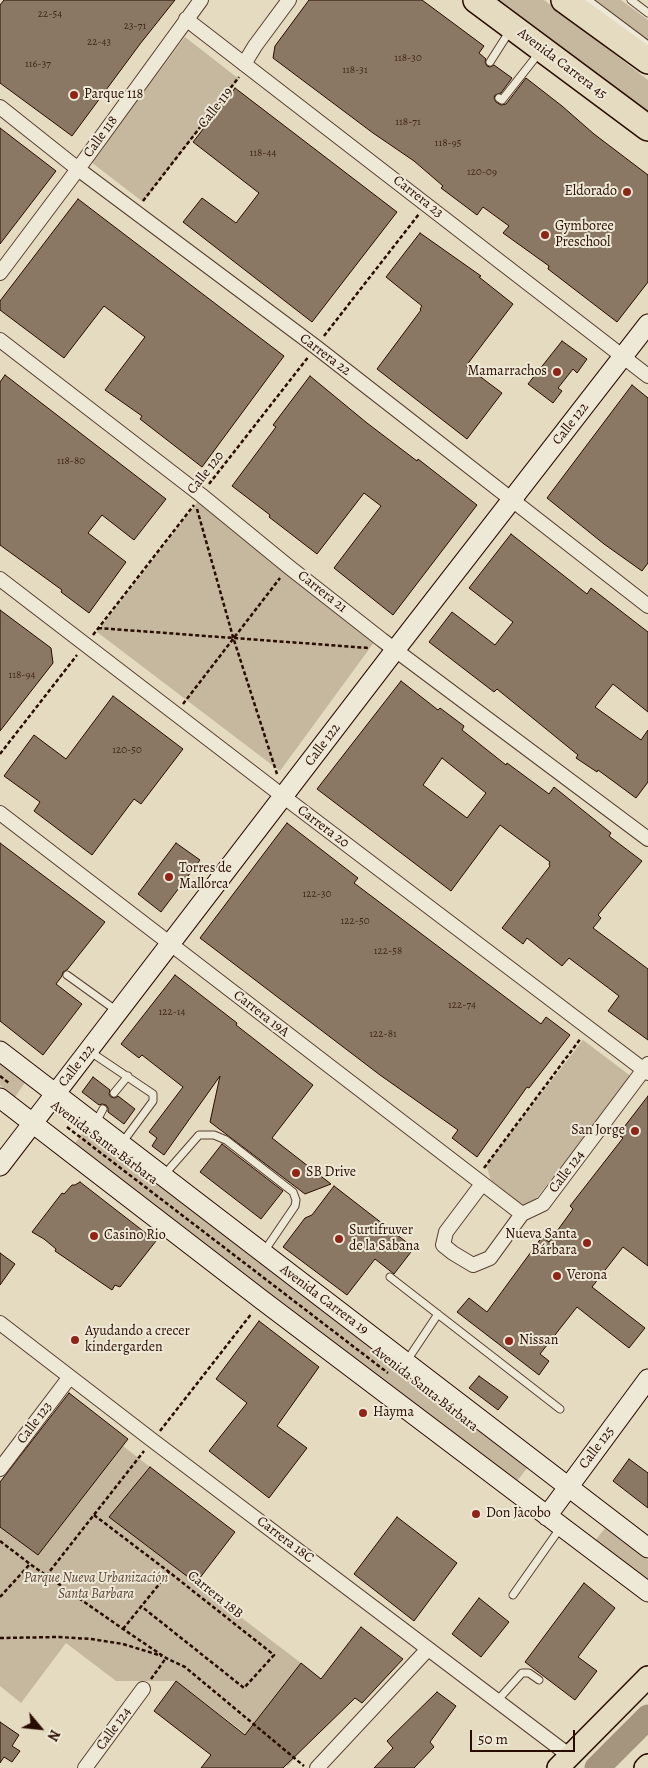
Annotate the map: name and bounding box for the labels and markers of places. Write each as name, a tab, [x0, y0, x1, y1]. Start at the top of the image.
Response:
place label: Parque 118	[84, 87, 143, 103]
marker: Parque 118	[68, 89, 80, 101]
place label: Eldorado	[565, 184, 617, 200]
marker: Eldorado	[621, 186, 633, 198]
place label: Gymboree Preschool	[555, 219, 614, 252]
marker: Gymboree Preschool	[539, 229, 551, 241]
place label: Mamarrachos	[467, 364, 547, 380]
marker: Mamarrachos	[551, 366, 563, 378]
place label: Torres de Mallorca	[179, 861, 232, 894]
marker: Torres de Mallorca	[163, 871, 175, 883]
place label: San Jorge	[571, 1123, 625, 1139]
marker: San Jorge	[629, 1125, 641, 1137]
place label: SB Drive	[306, 1165, 356, 1181]
marker: SB Drive	[290, 1167, 302, 1179]
place label: Surtifruver de la Sabana	[349, 1223, 420, 1256]
place label: Nueva Santa Bárbara	[505, 1227, 577, 1260]
place label: Casino Rio	[104, 1228, 166, 1244]
marker: Casino Rio	[88, 1230, 100, 1242]
marker: Surtifruver de la Sabana	[333, 1233, 345, 1245]
marker: Nueva Santa Bárbara	[581, 1237, 593, 1249]
place label: Verona	[567, 1268, 607, 1284]
marker: Verona	[551, 1270, 563, 1282]
place label: Ayudando a crecer kindergarden	[85, 1324, 190, 1356]
place label: Nissan	[519, 1333, 558, 1349]
marker: Ayudando a crecer kindergarden	[69, 1334, 81, 1346]
marker: Nissan	[503, 1335, 515, 1347]
place label: Hayma	[373, 1405, 414, 1421]
marker: Hayma	[357, 1407, 369, 1419]
place label: Don Jacobo	[486, 1506, 551, 1522]
marker: Don Jacobo	[470, 1508, 482, 1520]

